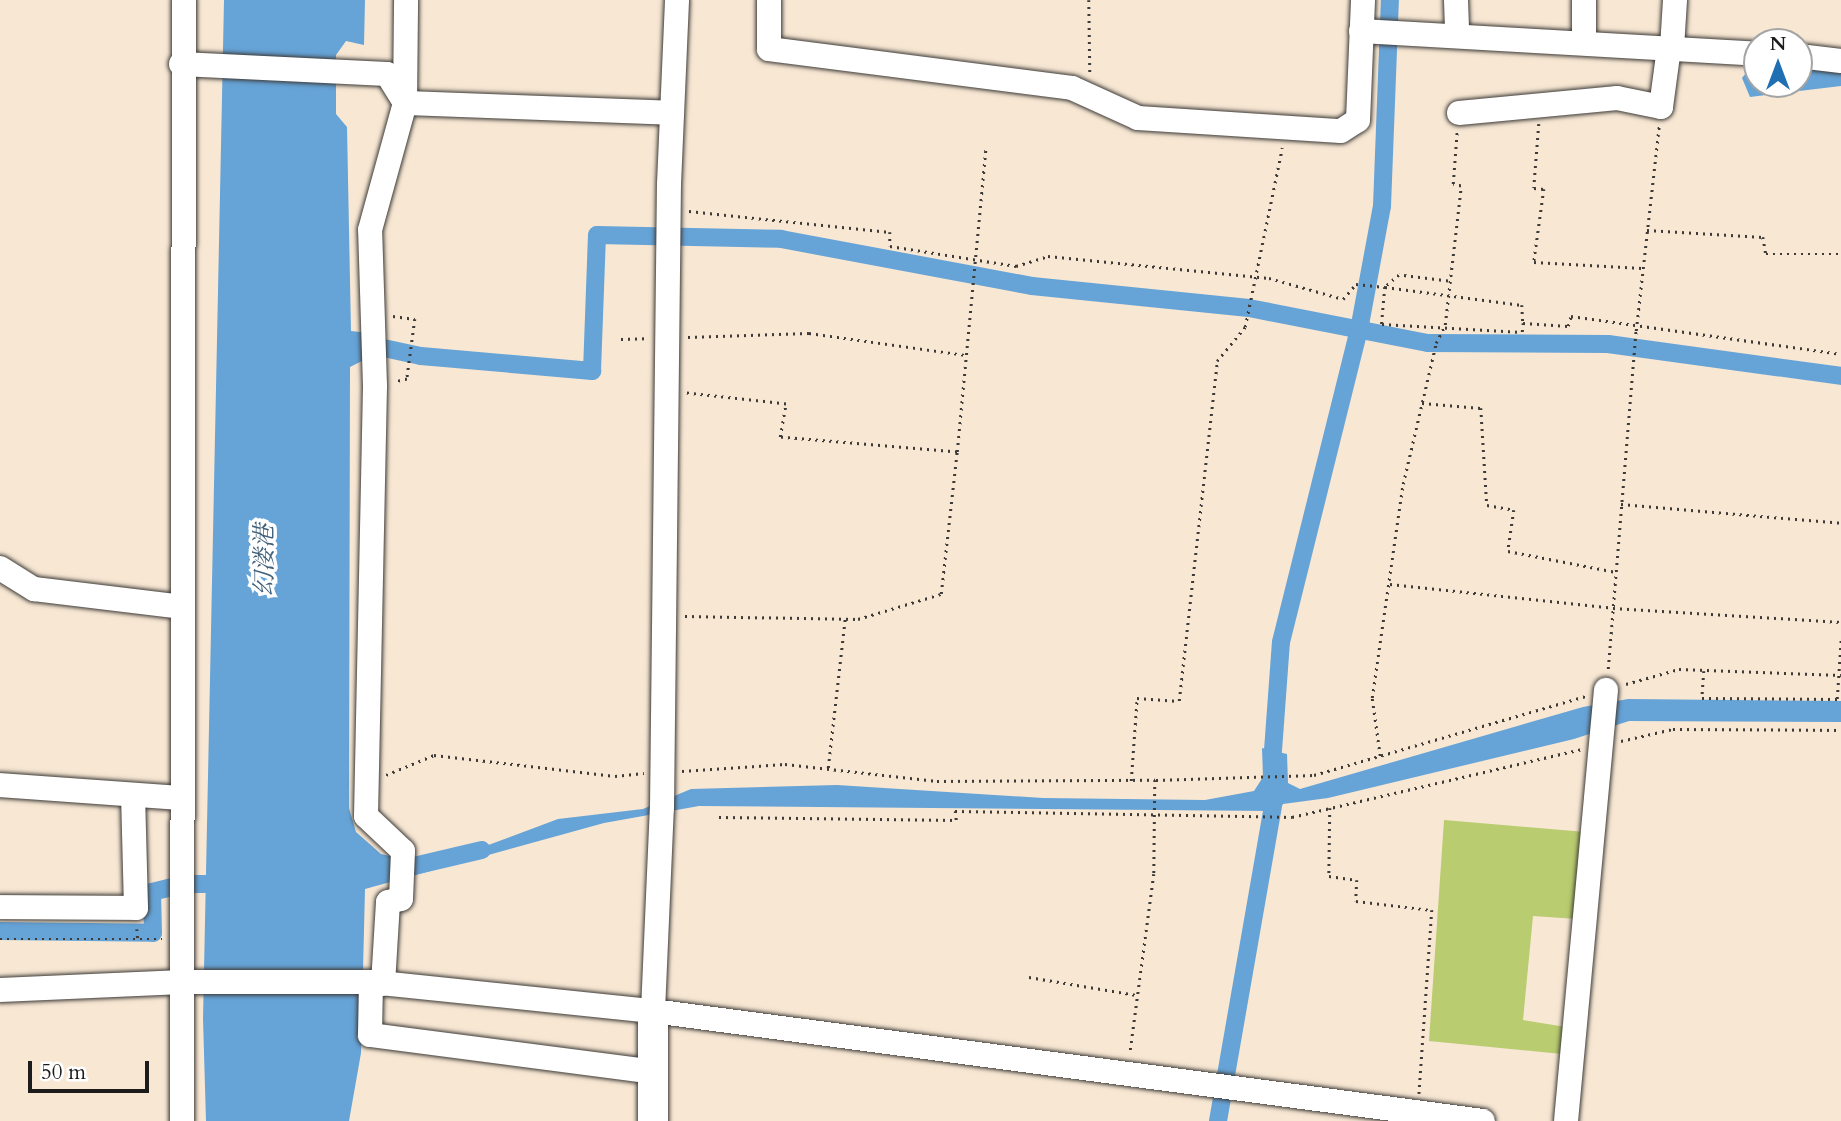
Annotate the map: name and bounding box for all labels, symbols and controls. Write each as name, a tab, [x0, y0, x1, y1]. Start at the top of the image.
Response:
north arrow	[1743, 28, 1813, 98]
text: N	[1770, 31, 1786, 57]
water label: 幻溇港	[251, 524, 279, 596]
scale bar	[32, 1048, 152, 1092]
text: 50 m	[41, 1058, 86, 1087]

